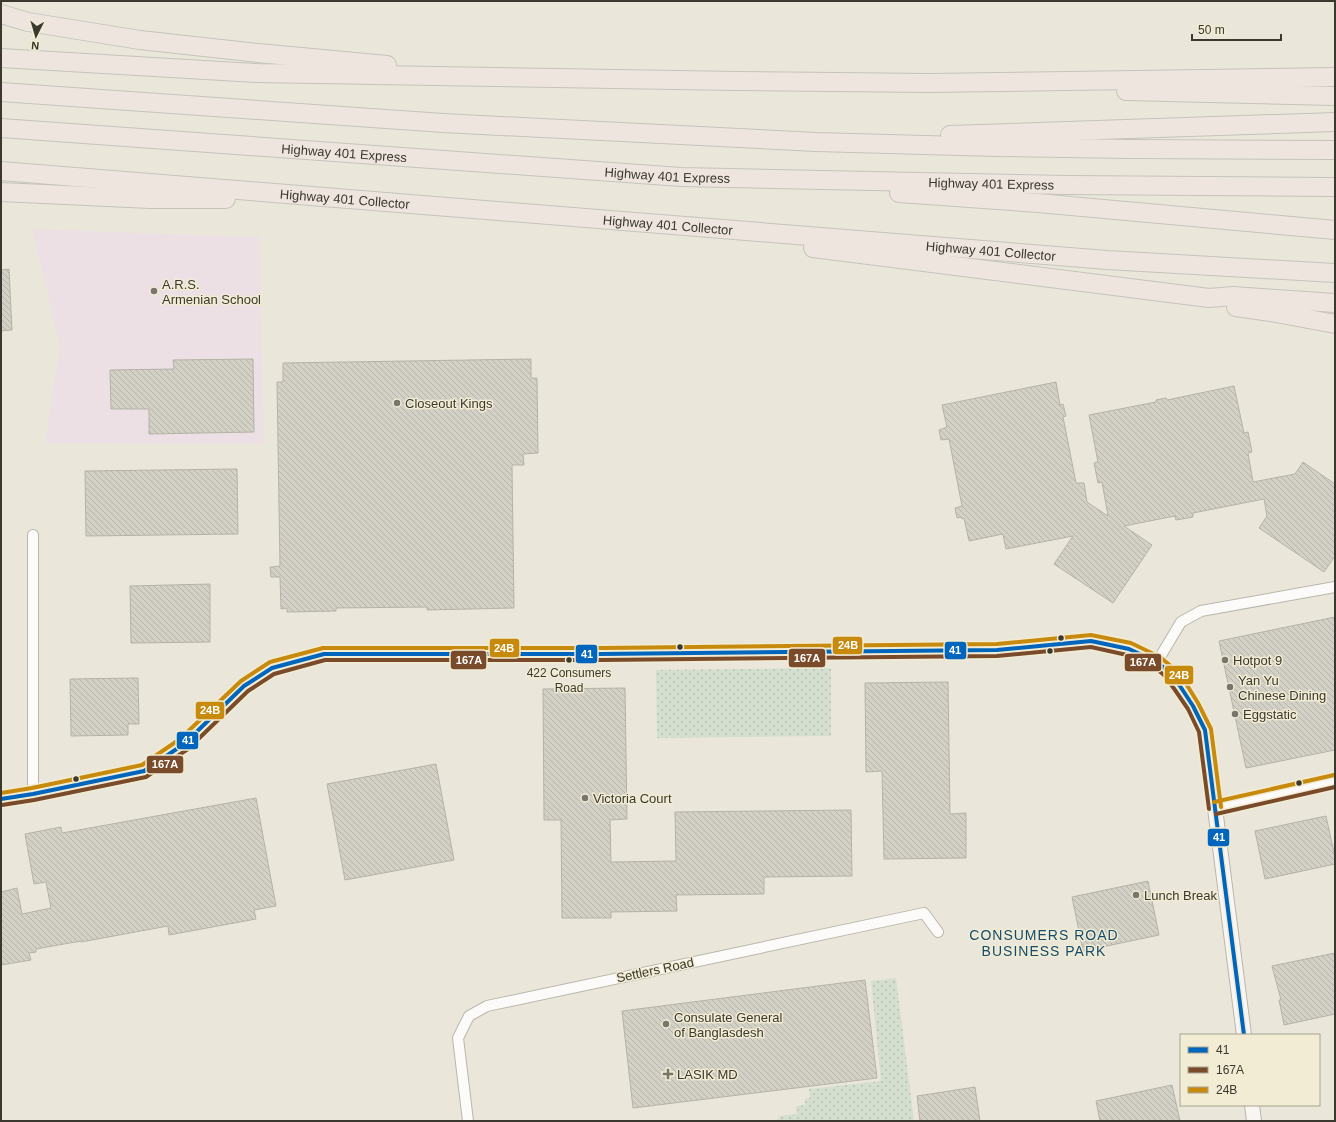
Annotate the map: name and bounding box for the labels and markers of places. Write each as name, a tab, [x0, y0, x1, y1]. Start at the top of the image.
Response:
place label: A.R.S. Armenian School	[162, 277, 261, 307]
marker: A.R.S. Armenian School	[149, 286, 159, 296]
place label: Closeout Kings	[405, 396, 493, 411]
marker: Closeout Kings	[392, 398, 402, 408]
unlabelled marker	[1056, 633, 1066, 643]
unlabelled marker	[675, 642, 685, 652]
unlabelled marker	[1045, 646, 1055, 656]
place label: Hotpot 9	[1233, 653, 1282, 668]
marker: 422 Consumers Road	[564, 655, 574, 665]
marker: Hotpot 9	[1220, 655, 1230, 665]
place label: 422 Consumers Road	[527, 666, 611, 695]
place label: Yan Yu Chinese Dining	[1238, 673, 1326, 703]
marker: Yan Yu Chinese Dining	[1225, 682, 1235, 692]
place label: Eggstatic	[1243, 707, 1297, 722]
marker: Eggstatic	[1230, 709, 1240, 719]
unlabelled marker	[71, 774, 81, 784]
unlabelled marker	[1294, 778, 1304, 788]
place label: Victoria Court	[593, 791, 672, 806]
marker: Victoria Court	[580, 793, 590, 803]
place label: Lunch Break	[1144, 888, 1217, 903]
marker: Lunch Break	[1131, 890, 1141, 900]
place label: Consulate General of Banglasdesh	[674, 1010, 783, 1040]
marker: Consulate General of Banglasdesh	[661, 1019, 671, 1029]
place label: LASIK MD	[677, 1067, 738, 1082]
marker: LASIK MD	[662, 1068, 674, 1080]

